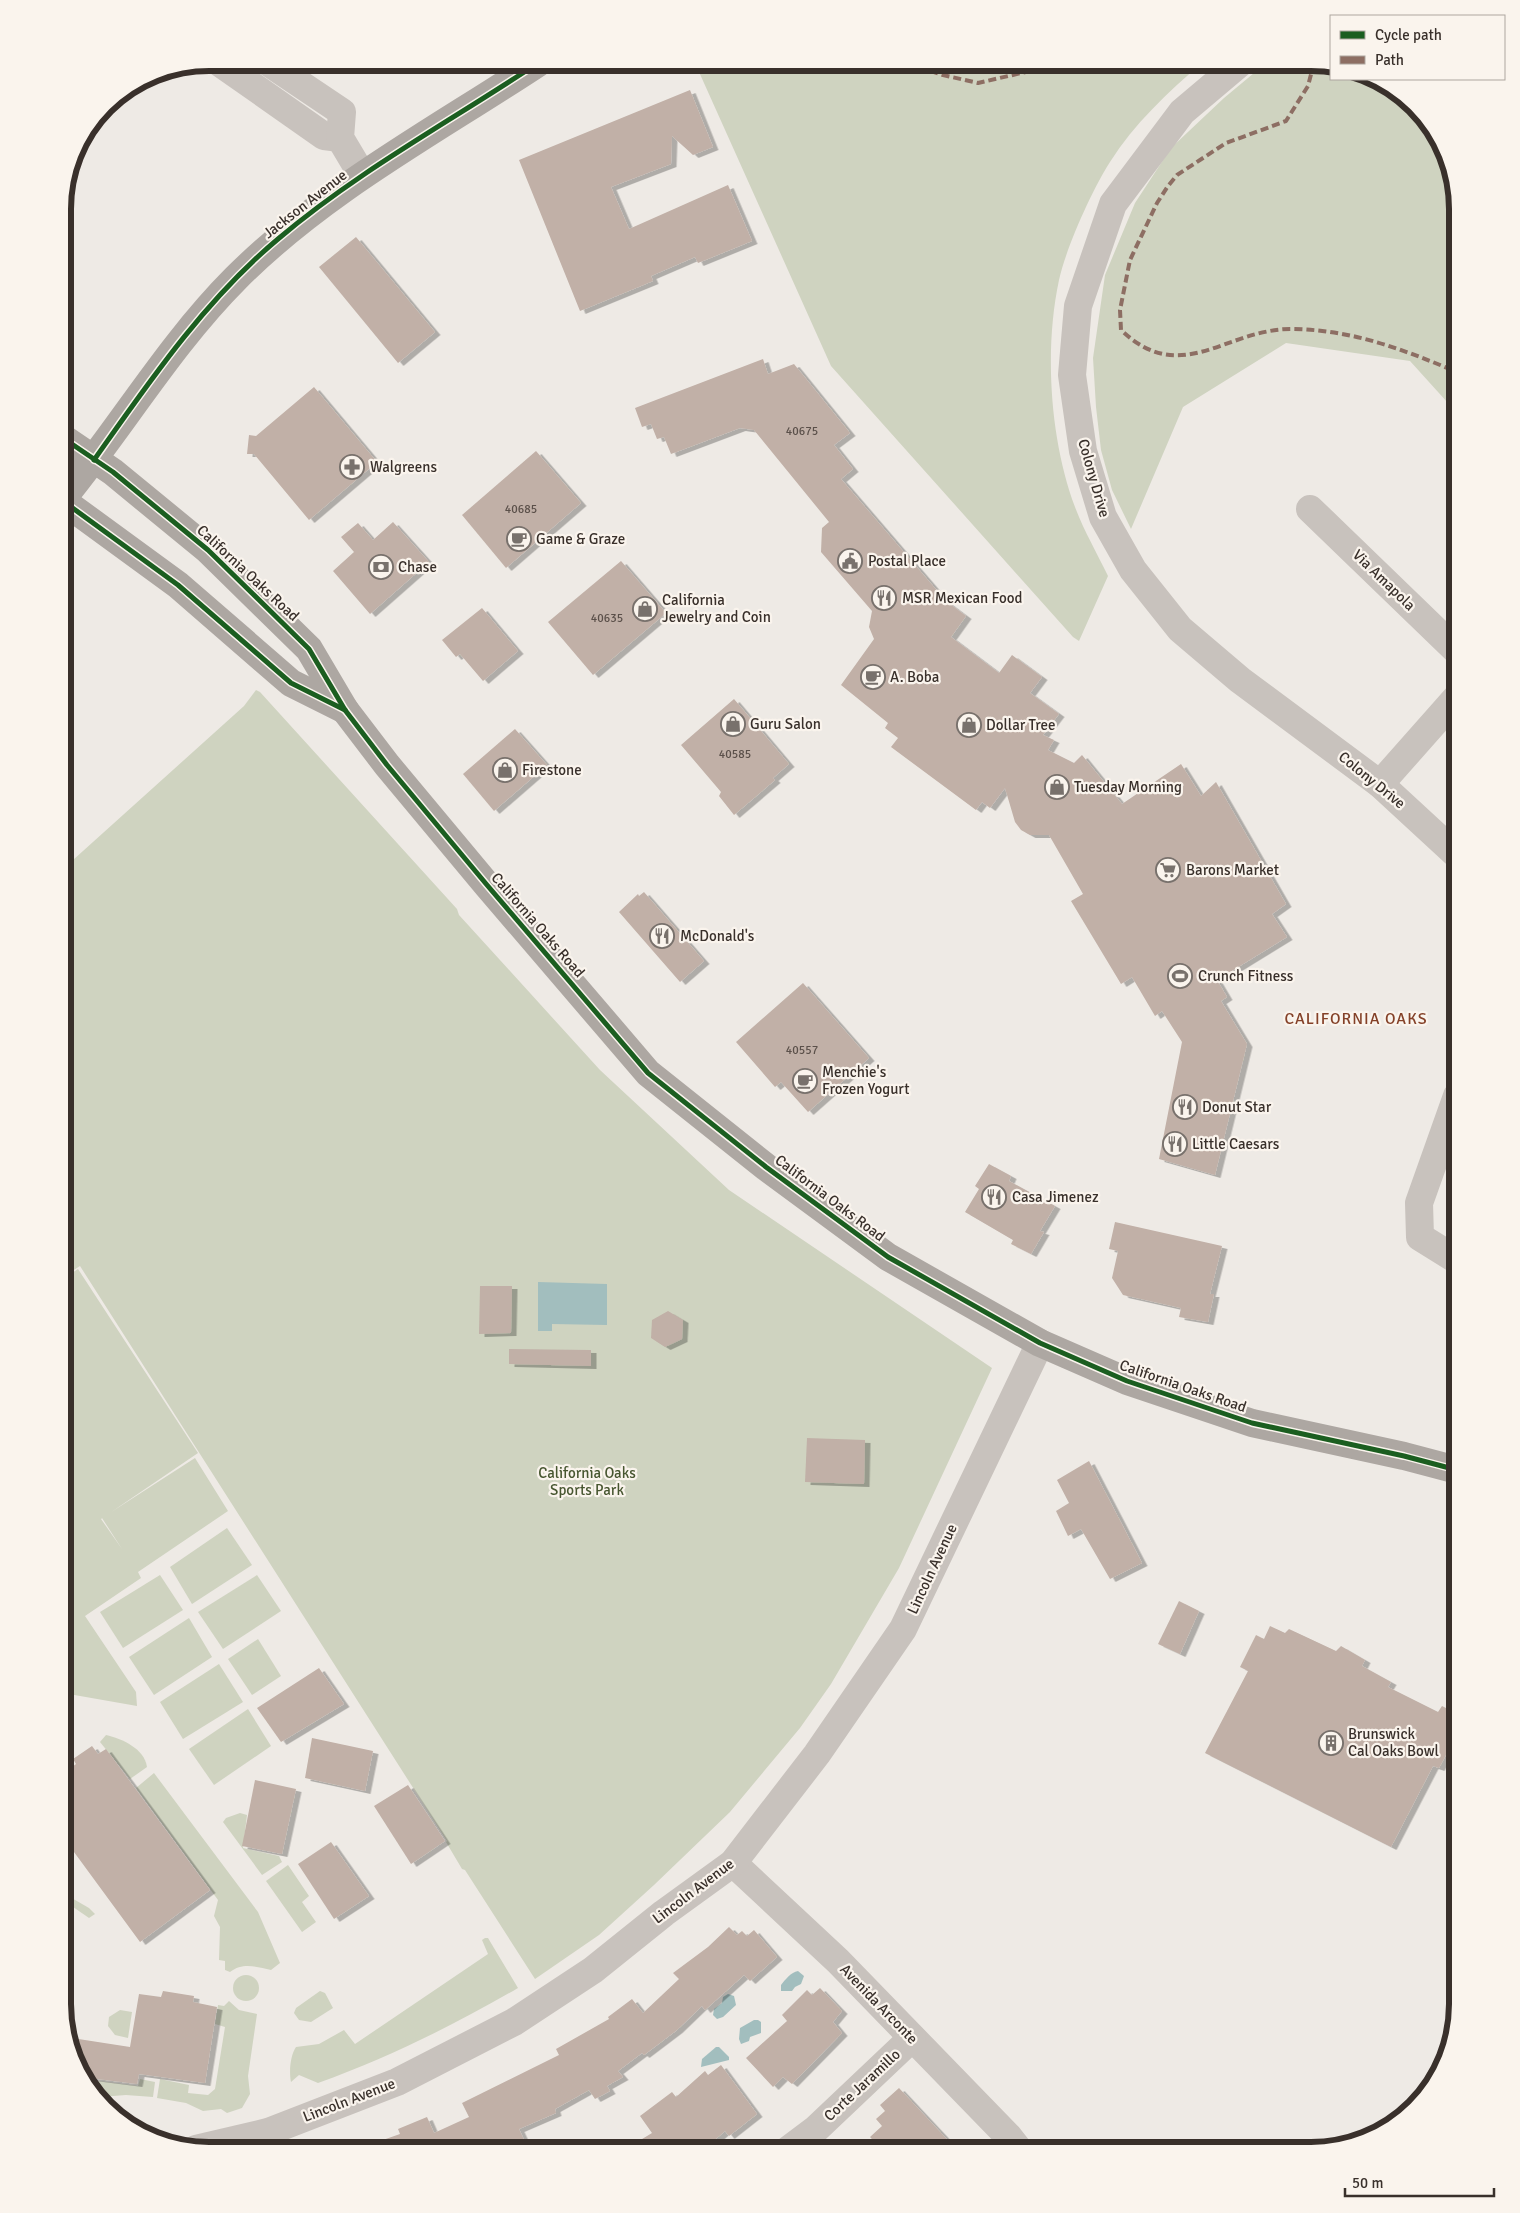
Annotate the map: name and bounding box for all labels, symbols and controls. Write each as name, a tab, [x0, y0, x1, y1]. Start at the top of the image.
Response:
legend	[1330, 15, 1505, 80]
text: Cycle path	[1375, 26, 1442, 44]
text: Path	[1375, 51, 1404, 69]
street label: Jackson Avenue	[260, 166, 350, 242]
house number: 40675	[786, 424, 818, 439]
street label: Colony Drive	[1074, 437, 1114, 519]
pharmacy icon: Walgreens	[339, 454, 365, 480]
place label: Walgreens	[370, 458, 437, 476]
house number: 40685	[505, 502, 537, 517]
street label: California Oaks Road	[193, 521, 303, 625]
cafe icon: Game & Graze	[506, 526, 532, 552]
place label: Game & Graze	[536, 530, 625, 548]
street label: Via Amapola	[1349, 546, 1419, 614]
public building icon: Postal Place	[837, 548, 863, 574]
place label: Postal Place	[868, 552, 946, 570]
bank icon: Chase	[368, 554, 394, 580]
place label: Chase	[398, 558, 437, 576]
restaurant icon: MSR Mexican Food	[871, 585, 897, 611]
place label: MSR Mexican Food	[902, 589, 1023, 607]
place label: California Jewelry and Coin	[662, 591, 771, 626]
shop icon: California Jewelry and Coin	[632, 596, 658, 622]
house number: 40635	[591, 611, 623, 626]
cafe icon: A. Boba	[860, 664, 886, 690]
place label: A. Boba	[890, 668, 939, 686]
shop icon: Guru Salon	[720, 711, 746, 737]
shop icon: Dollar Tree	[956, 712, 982, 738]
place label: Guru Salon	[750, 715, 821, 733]
place label: Dollar Tree	[986, 716, 1056, 734]
house number: 40585	[719, 747, 751, 762]
street label: Colony Drive	[1335, 748, 1409, 812]
shop icon: Firestone	[492, 757, 518, 783]
place label: Firestone	[522, 761, 582, 779]
shop icon: Tuesday Morning	[1044, 774, 1070, 800]
place label: Tuesday Morning	[1074, 778, 1182, 796]
supermarket icon: Barons Market	[1155, 857, 1181, 883]
place label: Barons Market	[1186, 861, 1279, 879]
street label: California Oaks Road	[488, 869, 588, 981]
restaurant icon: McDonald's	[649, 923, 675, 949]
place label: McDonald's	[680, 927, 755, 945]
sports icon: Crunch Fitness	[1167, 963, 1193, 989]
place label: Crunch Fitness	[1198, 967, 1294, 985]
district label: CALIFORNIA OAKS	[1284, 1009, 1428, 1029]
house number: 40557	[786, 1043, 818, 1058]
place label: Menchie's Frozen Yogurt	[822, 1063, 909, 1098]
cafe icon: Menchie's Frozen Yogurt	[792, 1068, 818, 1094]
restaurant icon: Donut Star	[1172, 1094, 1198, 1120]
place label: Donut Star	[1202, 1098, 1272, 1116]
restaurant icon: Little Caesars	[1162, 1131, 1188, 1157]
place label: Little Caesars	[1192, 1135, 1280, 1153]
street label: California Oaks Road	[771, 1151, 889, 1245]
restaurant icon: Casa Jimenez	[981, 1184, 1007, 1210]
place label: Casa Jimenez	[1012, 1188, 1099, 1206]
street label: California Oaks Road	[1117, 1356, 1249, 1416]
park label: California Oaks Sports Park	[538, 1464, 636, 1499]
street label: Lincoln Avenue	[903, 1521, 961, 1617]
place label: Brunswick Cal Oaks Bowl	[1348, 1725, 1439, 1760]
building icon: Brunswick Cal Oaks Bowl	[1318, 1730, 1344, 1756]
street label: Lincoln Avenue	[649, 1855, 737, 1927]
street label: Avenida Arconte	[836, 1960, 922, 2048]
street label: Corte Jaramillo	[820, 2045, 904, 2125]
street label: Lincoln Avenue	[300, 2074, 398, 2126]
scale bar	[1345, 2166, 1494, 2198]
text: 50 m	[1352, 2174, 1383, 2192]

